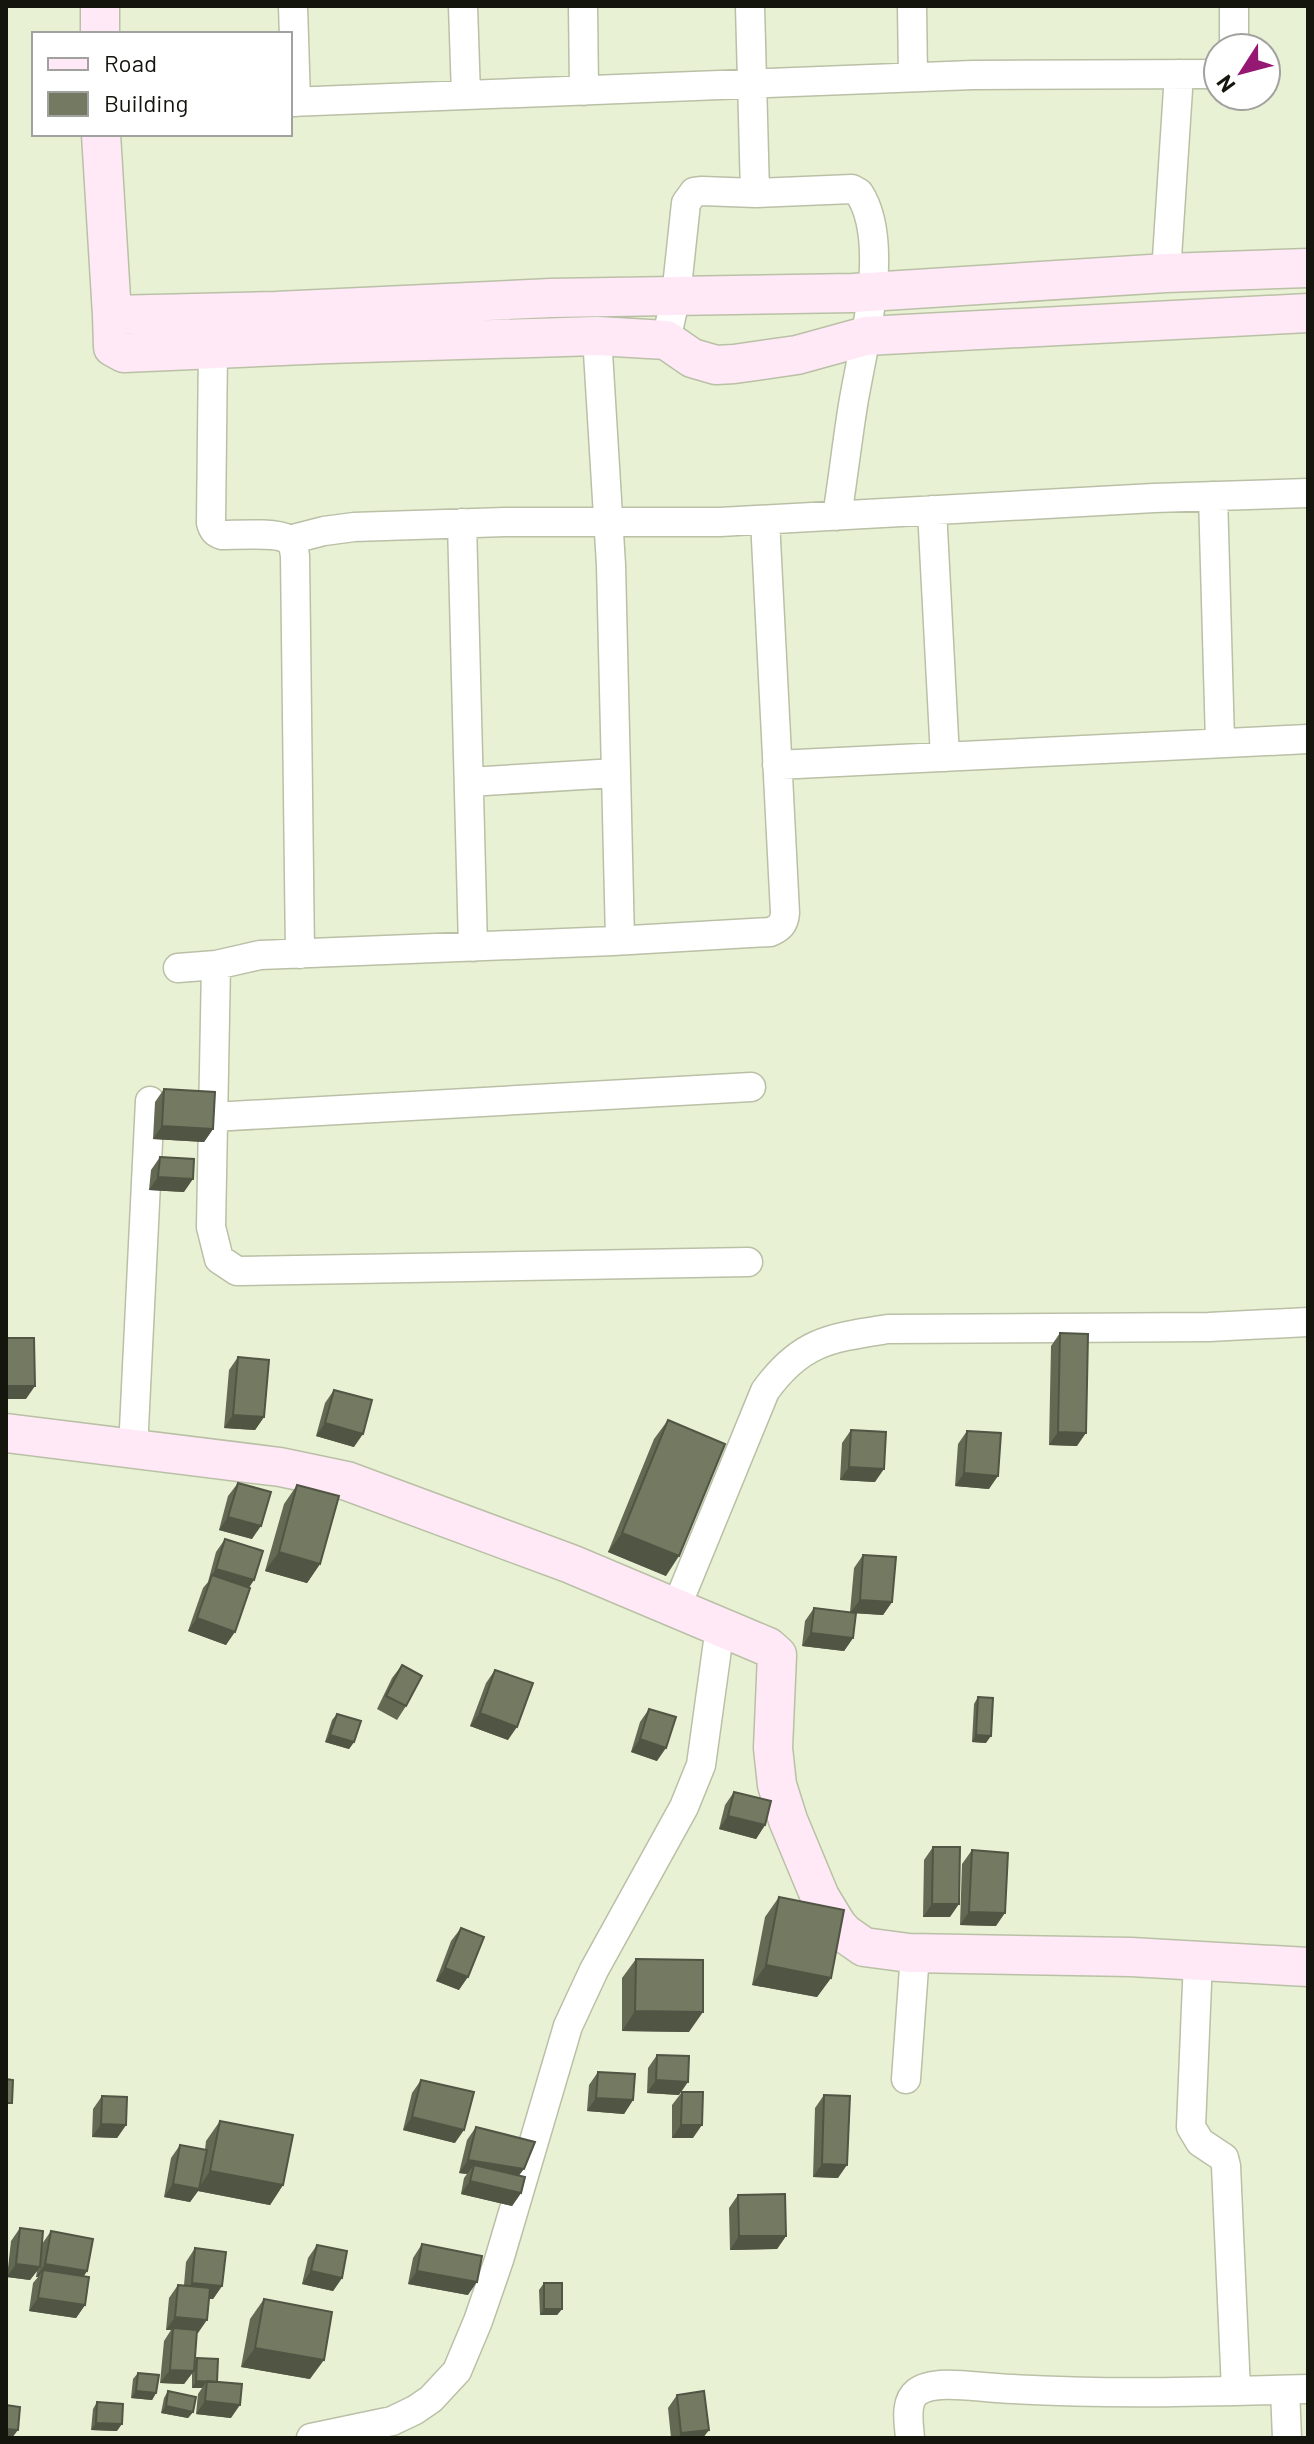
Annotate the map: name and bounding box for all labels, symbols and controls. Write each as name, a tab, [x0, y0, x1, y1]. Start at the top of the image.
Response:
legend	[32, 32, 292, 136]
north arrow	[1202, 32, 1282, 112]
text: Road	[104, 48, 157, 77]
text: N	[1210, 71, 1240, 98]
text: Building	[104, 88, 188, 117]

